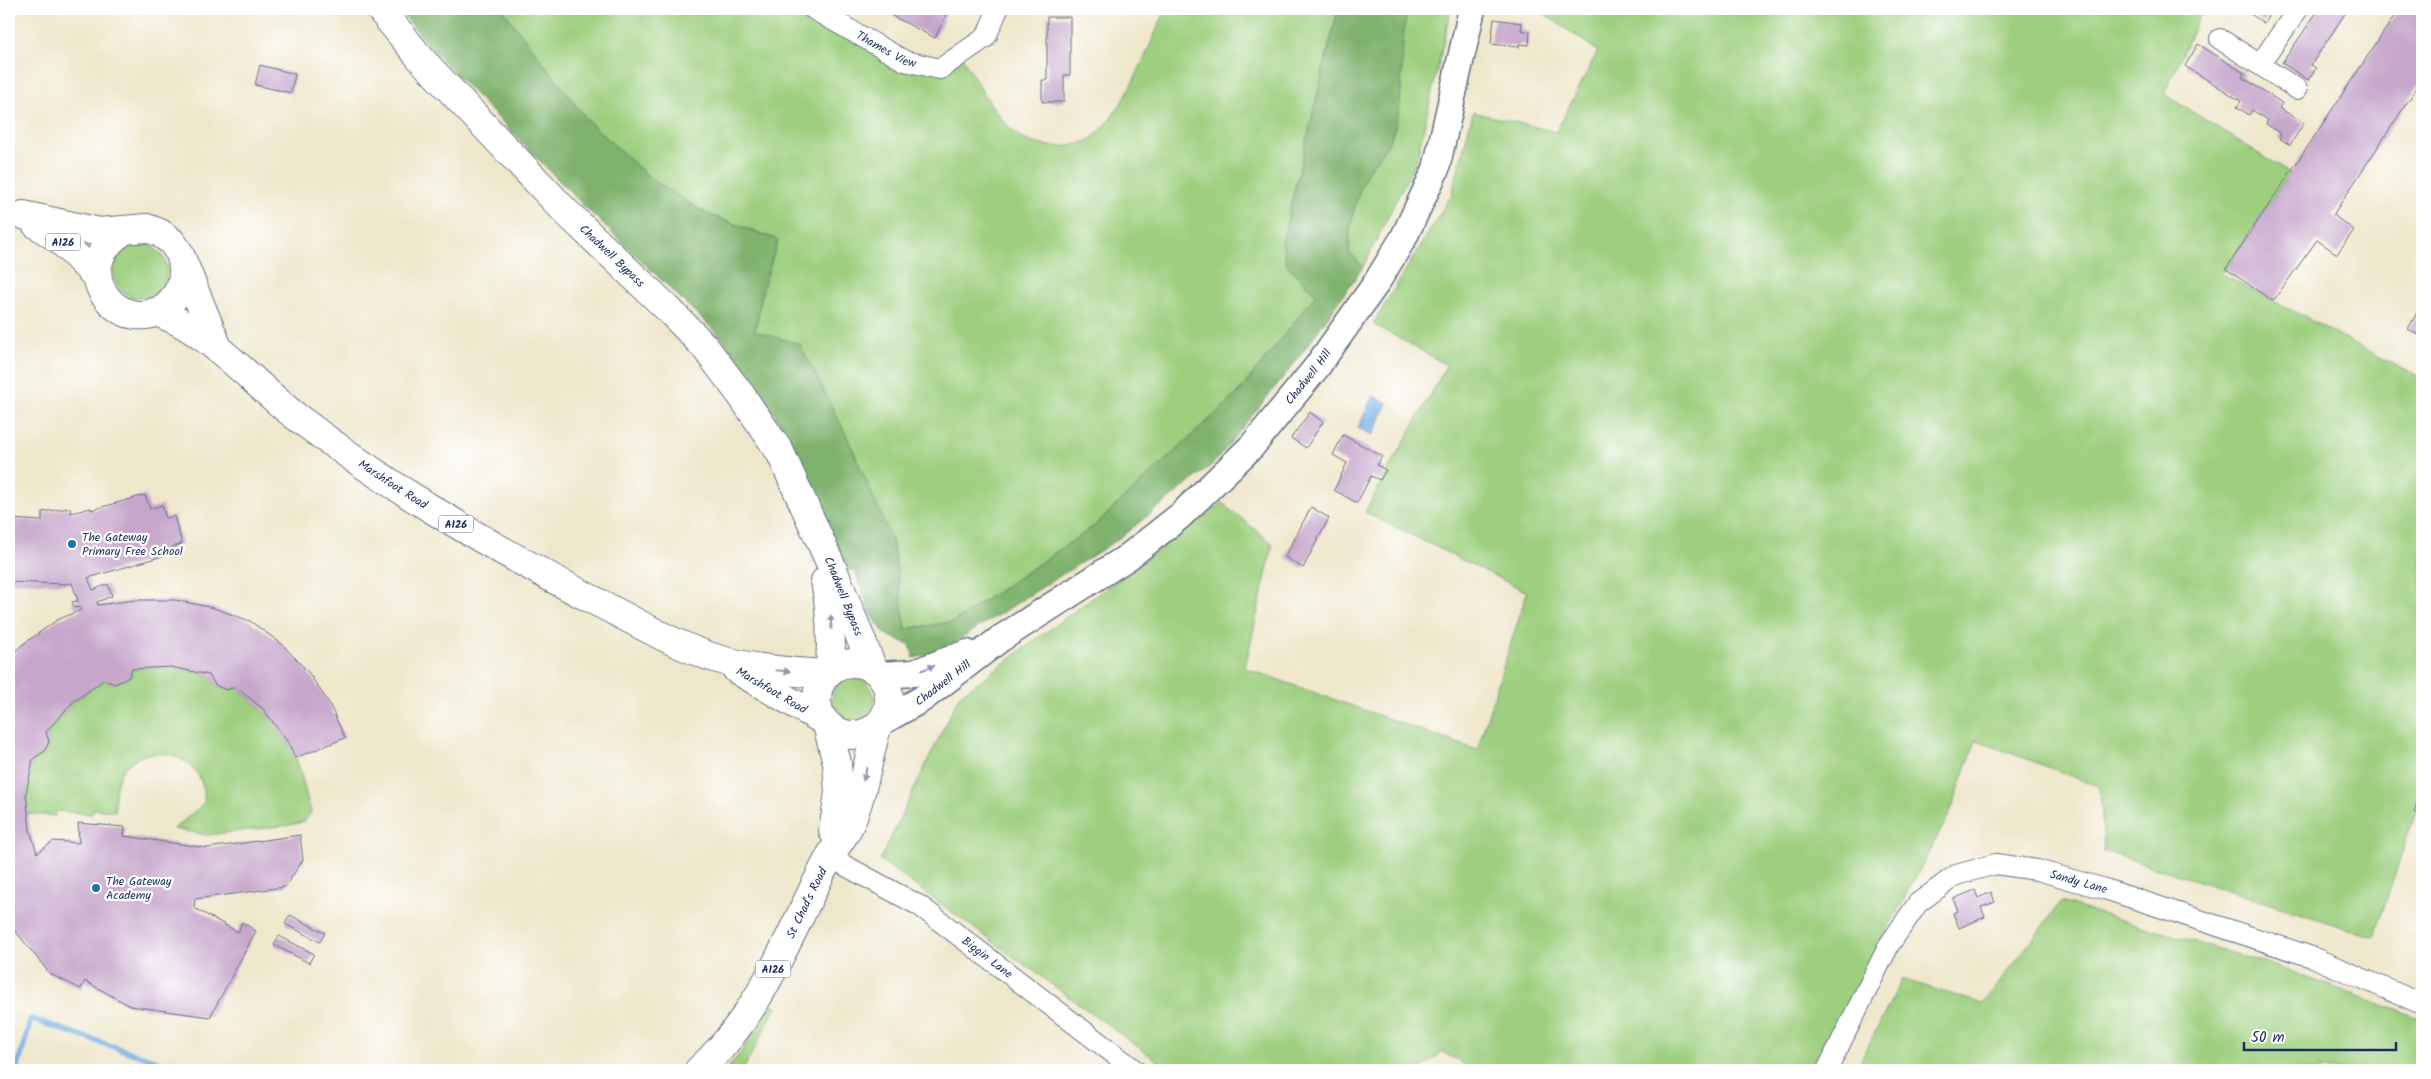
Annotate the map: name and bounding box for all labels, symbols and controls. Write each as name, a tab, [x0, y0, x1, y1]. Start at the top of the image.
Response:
street label: Thames View	[852, 26, 919, 73]
street label: Chadwell Bypass	[575, 220, 649, 292]
road number: A126	[46, 233, 80, 250]
street label: Chadwell Hill	[1281, 345, 1337, 409]
street label: Marshfoot Road	[354, 455, 432, 515]
road number: A126	[438, 516, 474, 532]
place label: The Gateway Primary Free School	[82, 528, 183, 561]
marker: The Gateway Primary Free School	[66, 538, 78, 550]
street label: Chadwell Bypass	[818, 554, 868, 639]
one-way arrow	[827, 614, 835, 630]
street label: Chadwell Hill	[912, 656, 975, 711]
street label: Marshfoot Road	[732, 662, 811, 719]
one-way arrow	[921, 664, 936, 671]
one-way arrow	[776, 667, 792, 675]
one-way arrow	[861, 767, 869, 782]
street label: St Chad's Road	[782, 863, 833, 942]
street label: Sandy Lane	[2048, 865, 2110, 899]
place label: The Gateway Academy	[106, 872, 172, 905]
marker: The Gateway Academy	[90, 882, 102, 894]
street label: Biggin Lane	[957, 932, 1017, 984]
road number: A126	[756, 961, 790, 978]
scale bar	[2244, 1019, 2396, 1051]
text: 50 m	[2251, 1026, 2285, 1050]

